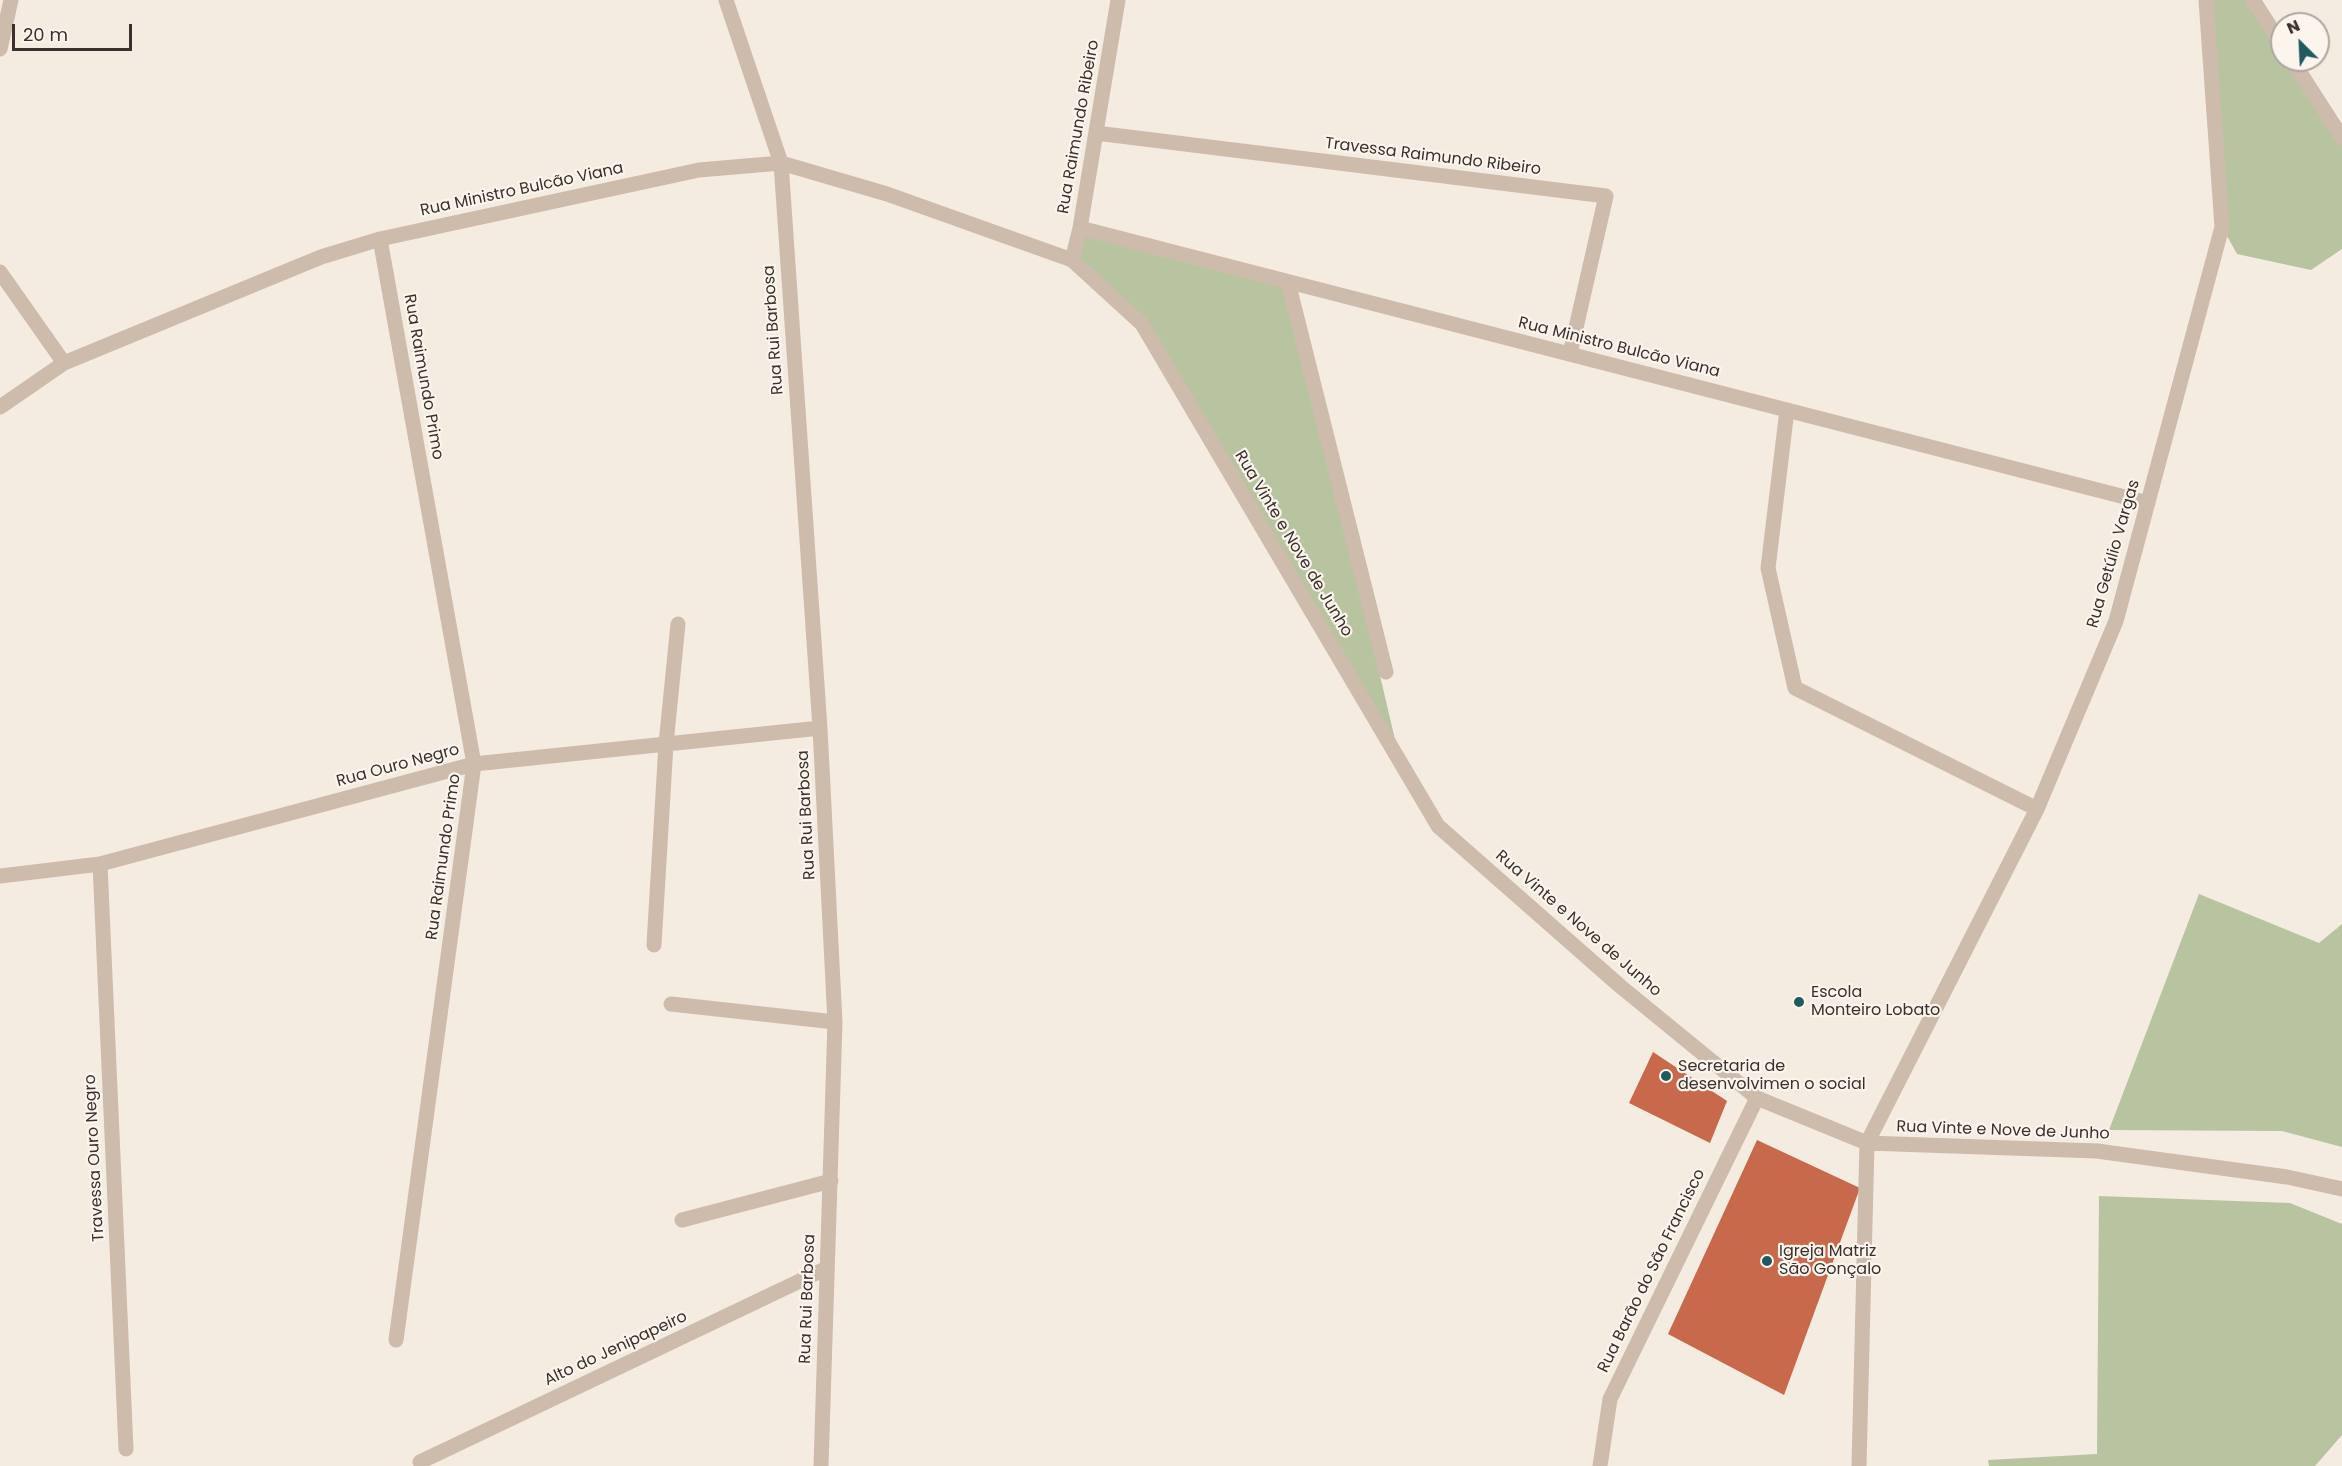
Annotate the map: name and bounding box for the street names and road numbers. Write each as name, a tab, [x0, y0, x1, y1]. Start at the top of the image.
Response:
street label: Rua Raimundo Ribeiro	[1054, 38, 1104, 216]
street label: Travessa Raimundo Ribeiro	[1324, 134, 1542, 180]
street label: Rua Ministro Bulcão Viana	[419, 159, 625, 221]
street label: Rua Rui Barbosa	[760, 264, 788, 396]
street label: Rua Raimundo Primo	[399, 293, 447, 461]
street label: Rua Ministro Bulcão Viana	[1516, 314, 1722, 382]
street label: Rua Vinte e Nove de Junho	[1230, 448, 1356, 640]
street label: Rua Getúlio Vargas	[2084, 478, 2144, 630]
street label: Rua Ouro Negro	[334, 740, 462, 792]
street label: Rua Rui Barbosa	[794, 750, 820, 880]
street label: Rua Raimundo Primo	[423, 773, 465, 941]
street label: Rua Vinte e Nove de Junho	[1491, 847, 1665, 1001]
street label: Travessa Ouro Negro	[81, 1074, 109, 1242]
street label: Rua Vinte e Nove de Junho	[1896, 1118, 2110, 1144]
street label: Rua Barão do São Francisco	[1594, 1166, 1710, 1376]
street label: Rua Rui Barbosa	[796, 1234, 820, 1364]
street label: Alto do Jenipapeiro	[541, 1307, 691, 1391]

